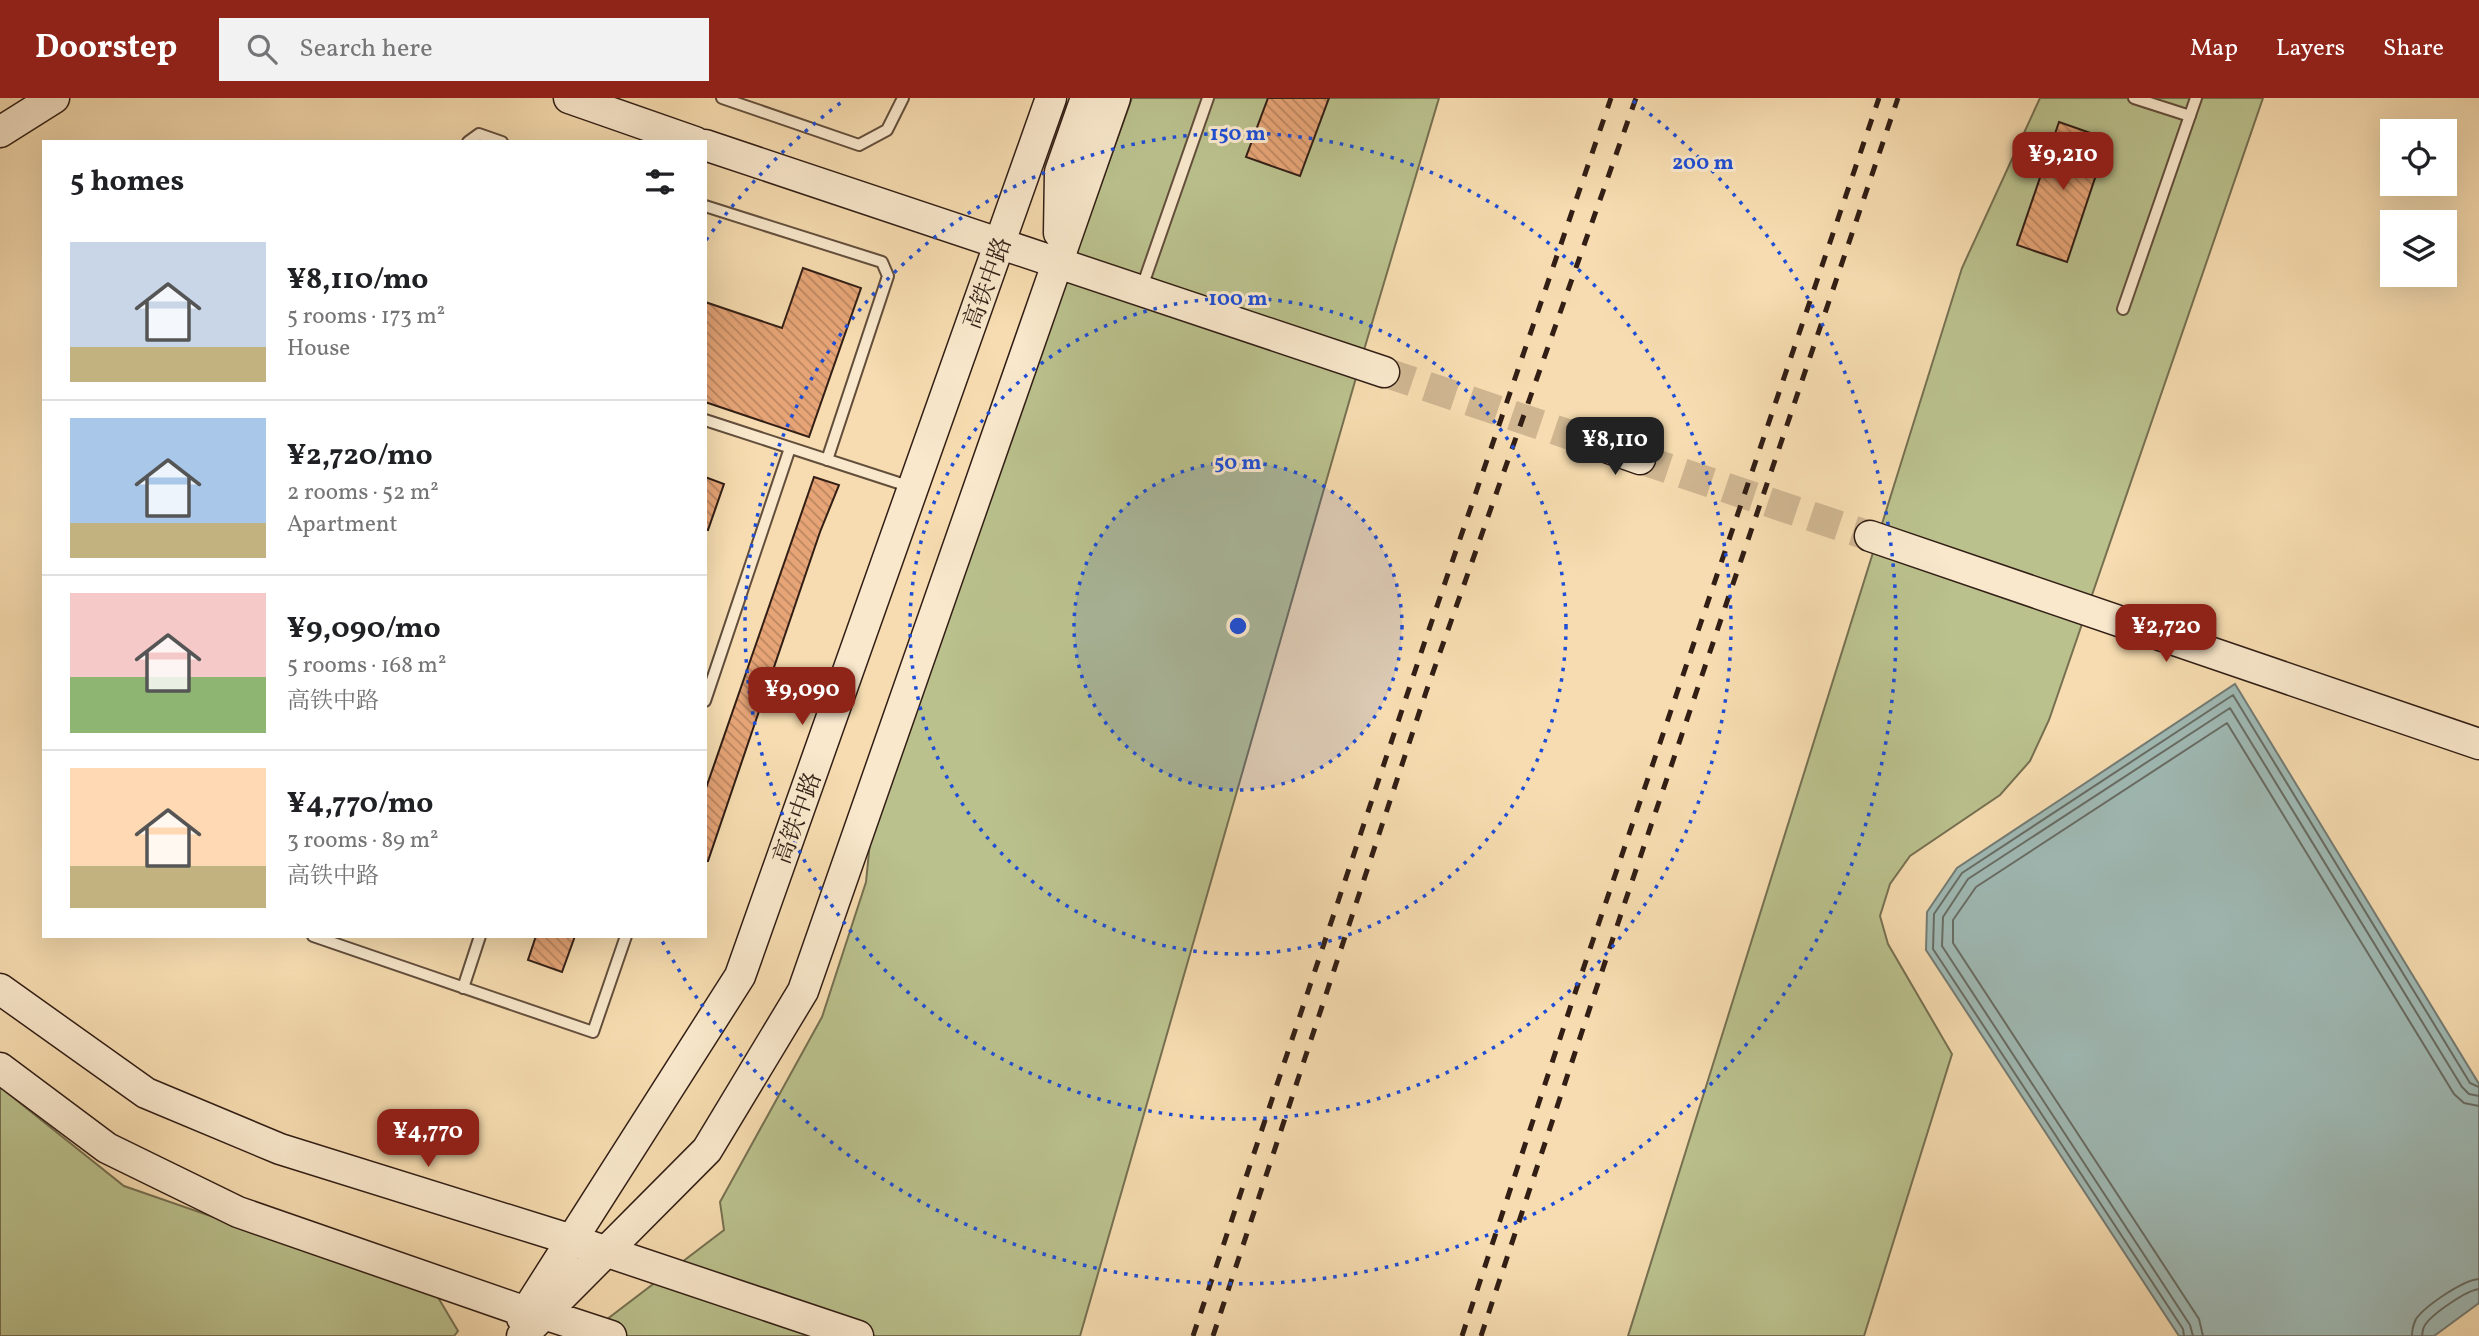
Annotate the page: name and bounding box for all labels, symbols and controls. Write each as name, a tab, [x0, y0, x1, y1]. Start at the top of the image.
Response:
search box	[219, 18, 709, 81]
text: Doorstep	[35, 26, 177, 72]
icon: search	[243, 30, 281, 68]
text: Search here	[299, 31, 433, 67]
text: Map	[2190, 32, 2238, 66]
text: Layers	[2276, 32, 2345, 66]
text: Share	[2383, 32, 2444, 66]
map controls	[2380, 119, 2457, 287]
button: locate	[2380, 119, 2457, 196]
text: 150 m	[1210, 120, 1266, 149]
pin: ¥9,210	[2006, 132, 2120, 192]
text: ¥9,210	[2028, 139, 2098, 171]
text: 200 m	[1672, 149, 1734, 178]
text: 5 homes	[70, 161, 184, 203]
icon: filters	[641, 163, 679, 201]
button: layers	[2380, 210, 2457, 287]
street label: 高铁中路	[956, 233, 1021, 335]
text: ¥8,110/mo	[287, 259, 429, 301]
icon: home	[126, 270, 210, 354]
text: 100 m	[1208, 285, 1268, 314]
text: 5 rooms · 173 m²	[287, 301, 445, 333]
text: House	[287, 333, 350, 365]
pin: ¥8,110	[1558, 418, 1672, 477]
text: ¥8,110	[1582, 424, 1648, 456]
text: ¥2,720/mo	[287, 435, 433, 477]
icon: home	[126, 446, 210, 530]
text: 50 m	[1214, 449, 1262, 478]
text: 2 rooms · 52 m²	[287, 477, 439, 509]
text: Apartment	[287, 509, 398, 541]
pin: ¥2,720	[2109, 604, 2223, 664]
text: ¥9,090/mo	[287, 608, 441, 650]
text: ¥2,720	[2131, 611, 2201, 643]
centre of rings	[1226, 614, 1250, 638]
icon: home	[126, 621, 210, 705]
text: 5 rooms · 168 m²	[287, 650, 446, 682]
pin: ¥9,090	[745, 668, 859, 727]
text: ¥9,090	[764, 674, 840, 706]
text: 高铁中路	[287, 686, 379, 718]
street label: 高铁中路	[766, 768, 831, 870]
text: ¥4,770/mo	[287, 783, 433, 825]
icon: home	[126, 796, 210, 880]
text: 3 rooms · 89 m²	[287, 825, 439, 857]
text: 高铁中路	[287, 861, 379, 893]
pin: ¥4,770	[371, 1110, 485, 1169]
text: ¥4,770	[393, 1116, 463, 1148]

